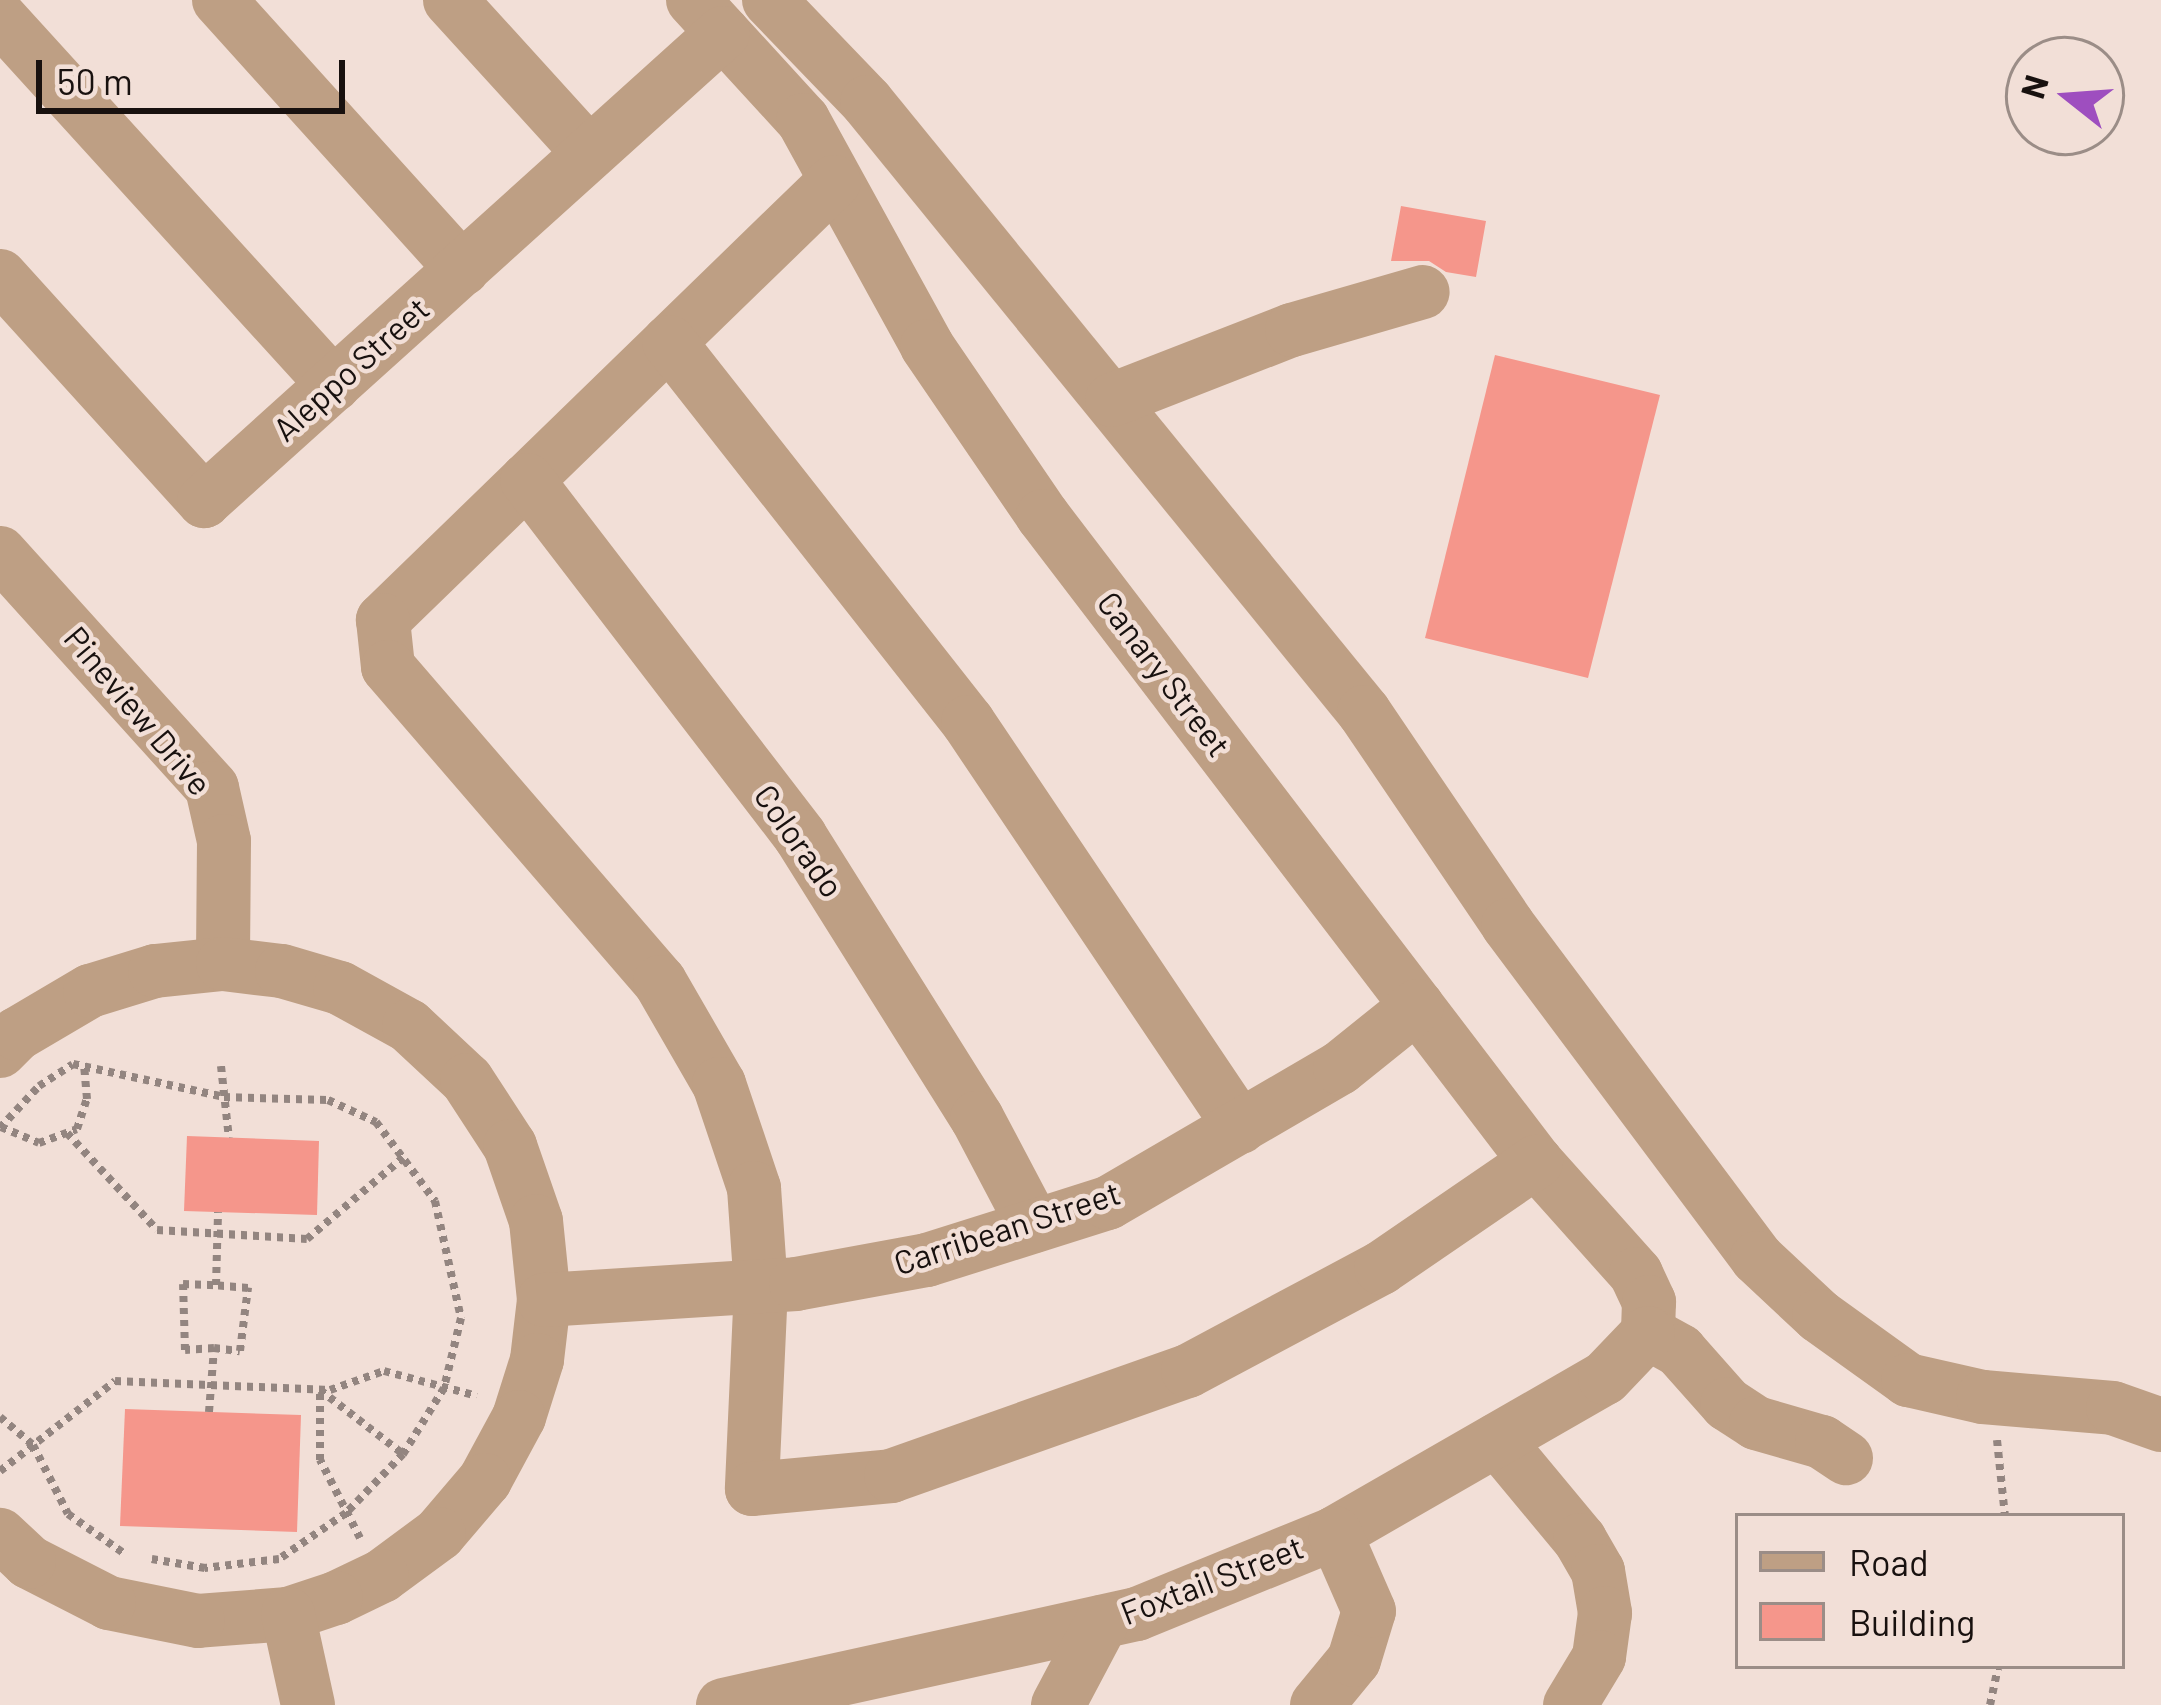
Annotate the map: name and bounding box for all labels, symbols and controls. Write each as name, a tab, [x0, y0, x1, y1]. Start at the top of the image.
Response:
scale bar	[42, 36, 351, 110]
north arrow	[2005, 36, 2125, 156]
text: 50 m	[57, 59, 133, 102]
text: N	[2011, 70, 2056, 103]
street label: Aleppo Street	[265, 289, 437, 449]
street label: Canary Street	[1089, 584, 1239, 764]
street label: Pineview Drive	[56, 619, 220, 803]
street label: Colorado	[746, 777, 852, 905]
street label: Carribean Street	[889, 1173, 1125, 1283]
legend	[1735, 1513, 2125, 1669]
street label: Foxtail Street	[1115, 1527, 1309, 1633]
text: Road	[1849, 1540, 1929, 1583]
text: Building	[1849, 1600, 1975, 1643]

